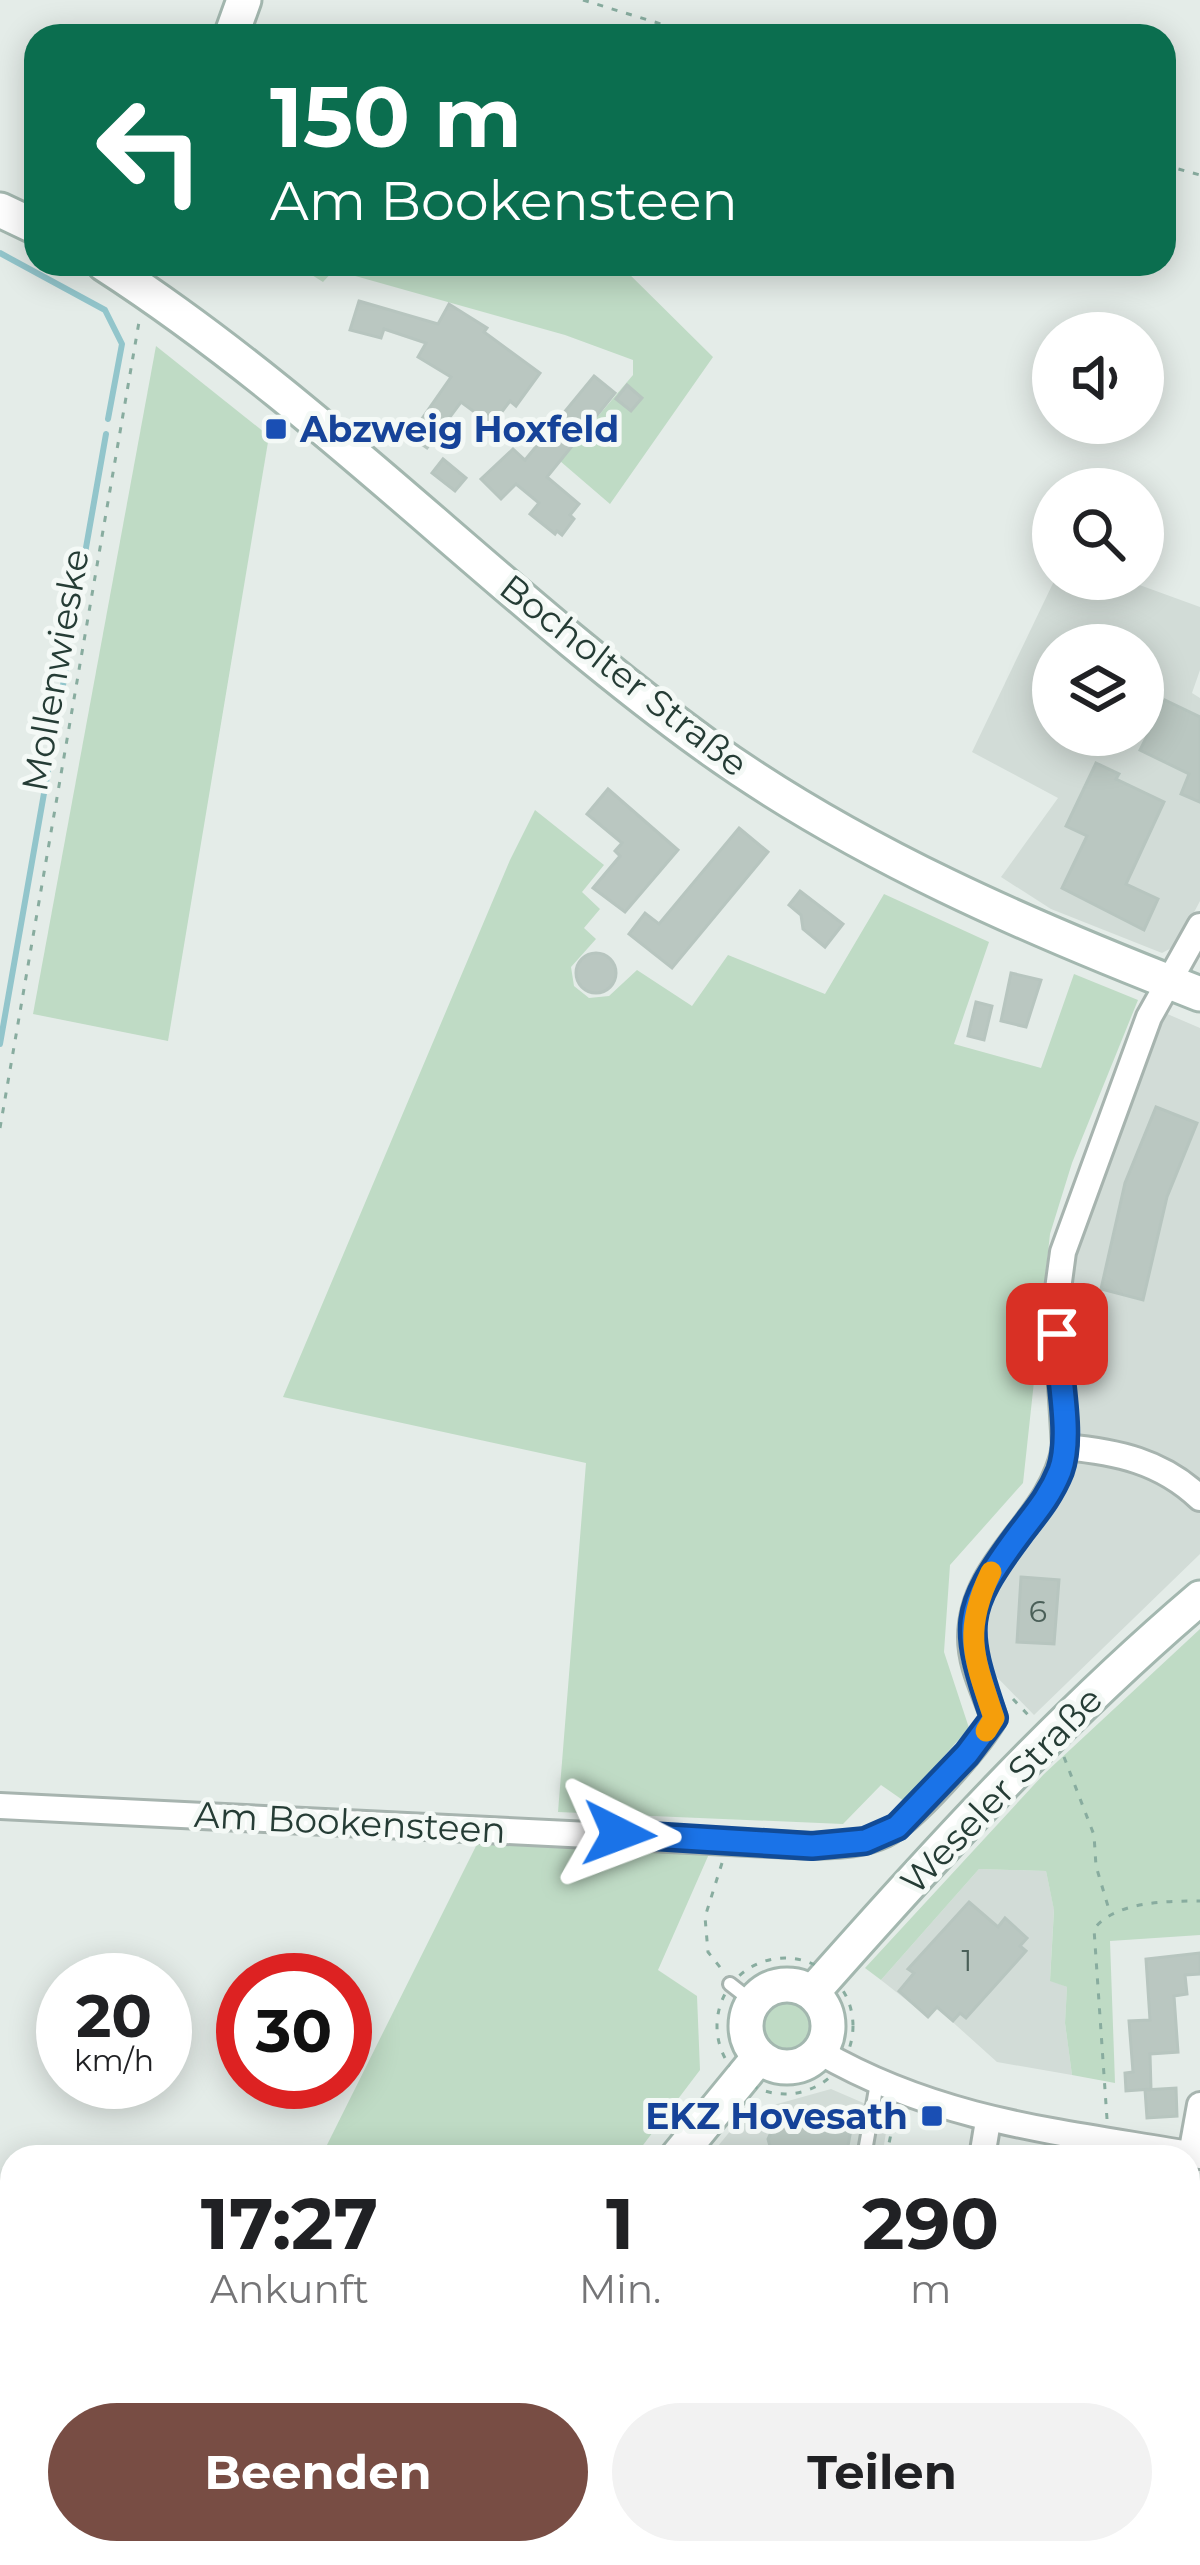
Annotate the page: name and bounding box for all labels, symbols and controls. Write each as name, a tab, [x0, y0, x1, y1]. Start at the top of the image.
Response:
text: 150 m	[270, 66, 522, 168]
icon: left	[72, 72, 228, 228]
text: Am Bookensteen	[270, 168, 738, 234]
map controls	[1032, 312, 1164, 756]
button: sound	[1032, 312, 1164, 444]
place label: Abzweig Hoxfeld	[299, 407, 619, 451]
marker: Abzweig Hoxfeld	[263, 416, 289, 442]
button: search	[1032, 468, 1164, 600]
street label: Mollenwieske	[12, 545, 98, 795]
street label: Bocholter Straße	[491, 565, 757, 785]
button: layers	[1032, 624, 1164, 756]
pin	[1006, 1283, 1108, 1385]
icon: arrive	[1024, 1301, 1090, 1367]
house number: 6	[1029, 1593, 1047, 1630]
street label: Weseler Straße	[891, 1677, 1111, 1903]
position arrow	[556, 1771, 682, 1897]
street label: Am Bookensteen	[193, 1792, 507, 1852]
house number: 1	[962, 1942, 972, 1979]
speed limit sign: 30	[216, 1953, 372, 2109]
text: 20	[76, 1979, 152, 2052]
text: km/h	[74, 2042, 154, 2079]
place label: EKZ Hovesath	[645, 2094, 908, 2138]
marker: EKZ Hovesath	[919, 2103, 945, 2129]
text: 17:27	[201, 2179, 378, 2267]
text: 1	[606, 2179, 634, 2267]
text: 290	[862, 2179, 999, 2267]
text: Ankunft	[210, 2265, 369, 2313]
text: Min.	[579, 2265, 661, 2313]
text: m	[910, 2265, 951, 2313]
button: Beenden	[48, 2403, 588, 2541]
button: Teilen	[612, 2403, 1152, 2541]

